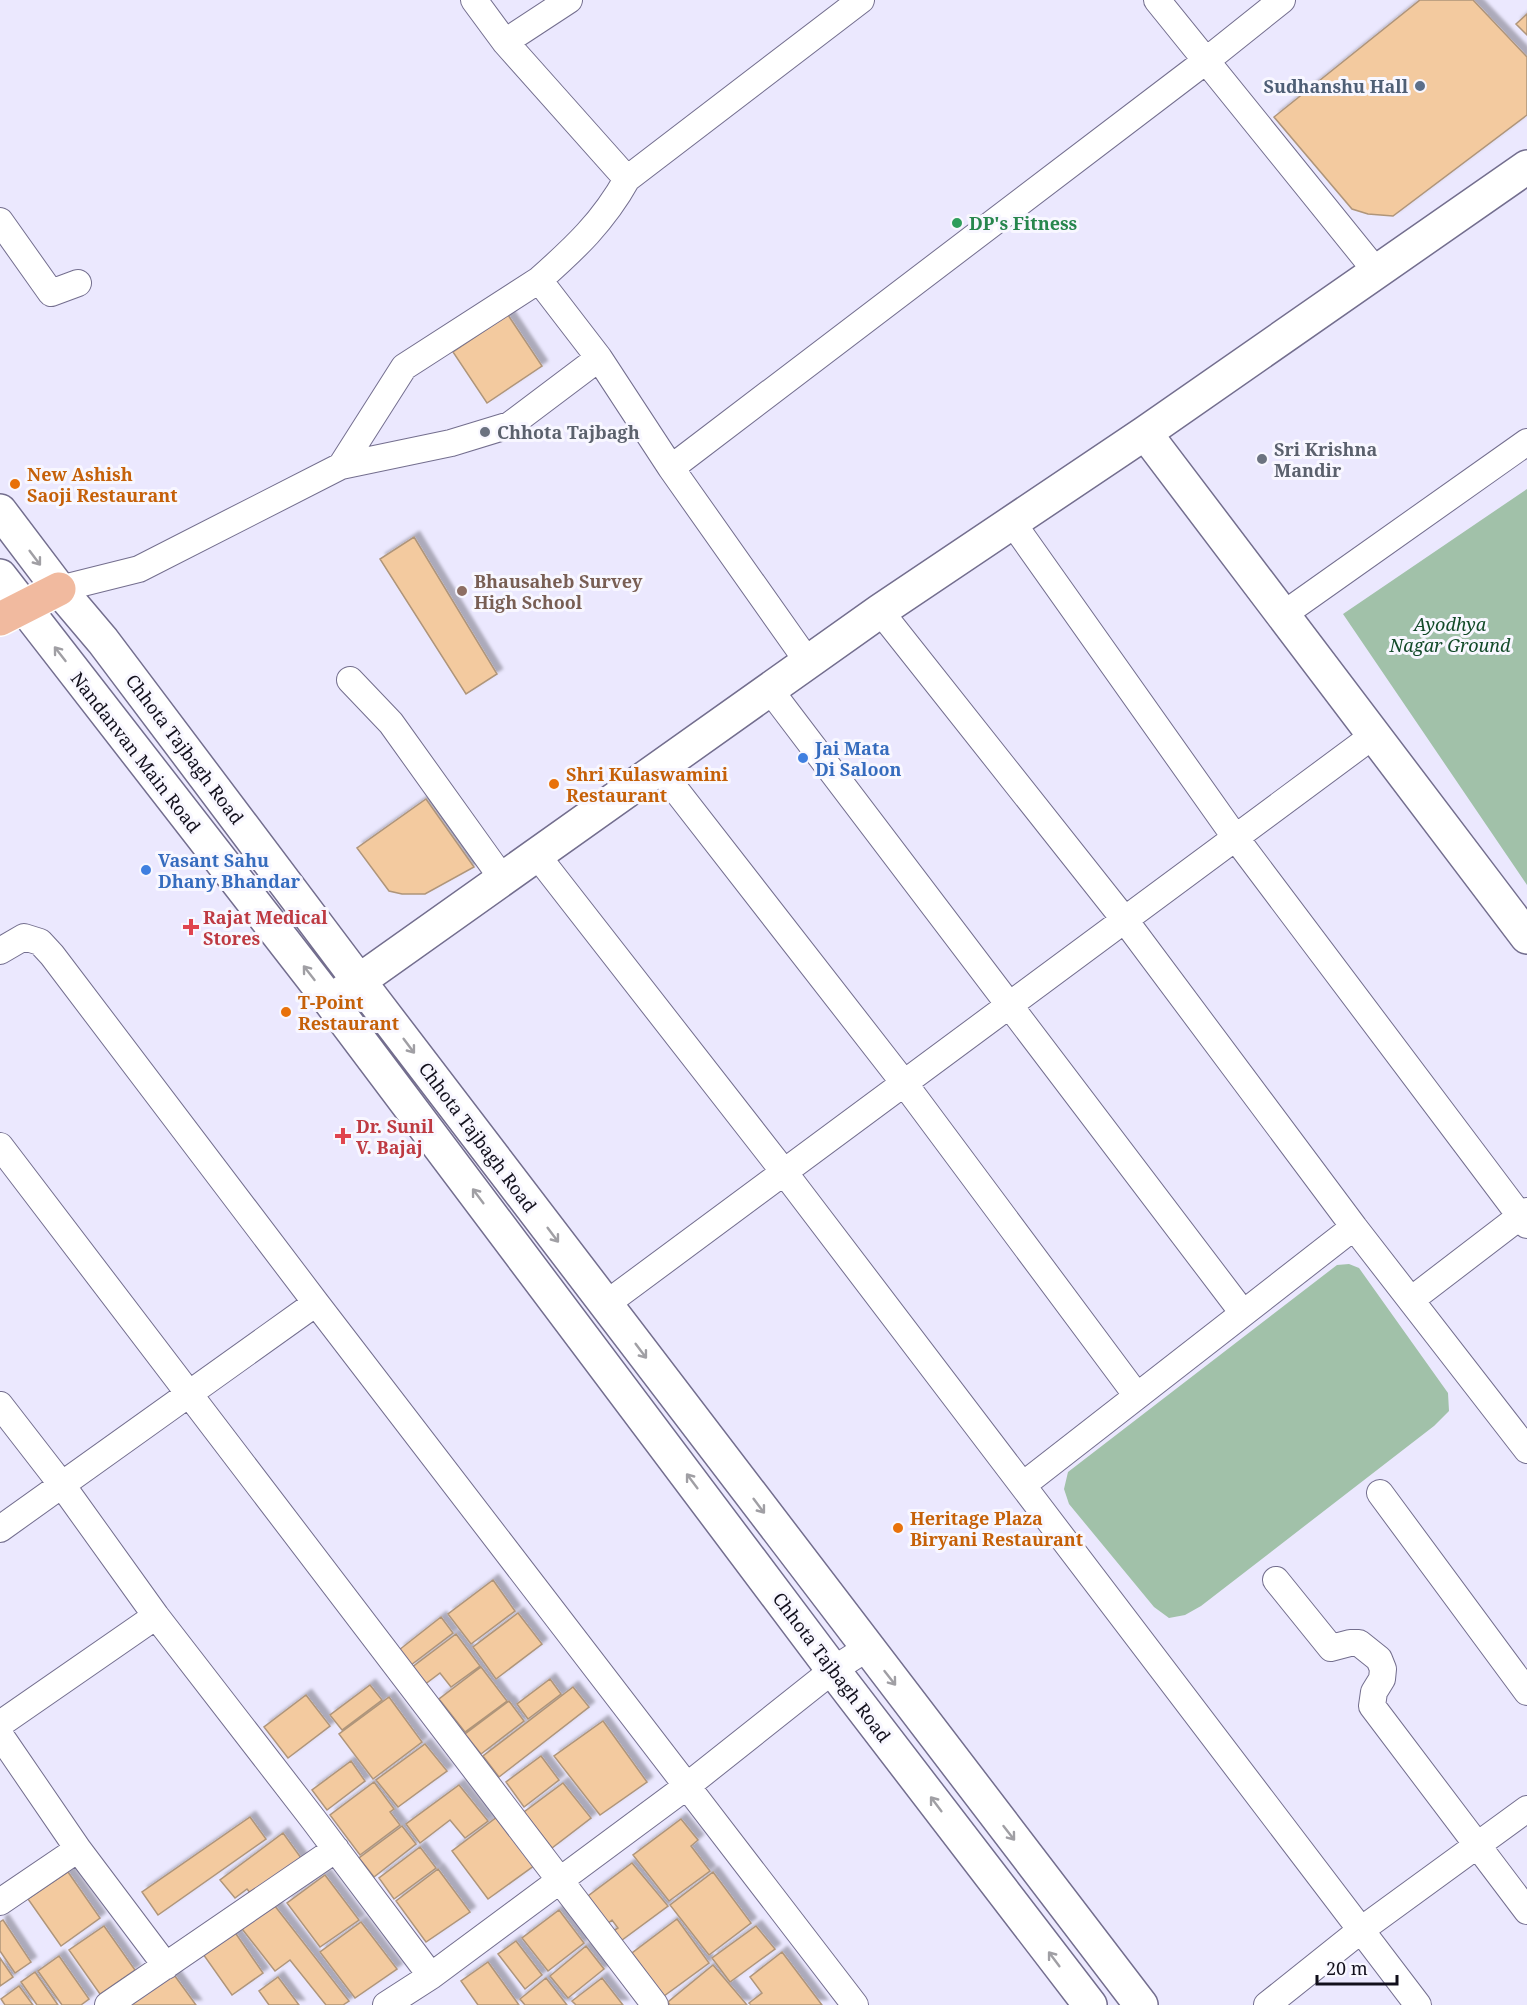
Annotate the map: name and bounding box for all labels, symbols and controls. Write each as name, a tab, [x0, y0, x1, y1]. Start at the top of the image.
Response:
place label: Sudhanshu Hall	[1264, 74, 1409, 98]
marker: Sudhanshu Hall	[1413, 79, 1427, 93]
place label: DP's Fitness	[969, 211, 1078, 235]
marker: DP's Fitness	[950, 216, 964, 230]
place label: Chhota Tajbagh	[497, 420, 640, 444]
marker: Chhota Tajbagh	[478, 425, 492, 439]
place label: Sri Krishna Mandir	[1274, 437, 1377, 482]
marker: Sri Krishna Mandir	[1255, 452, 1269, 466]
place label: New Ashish Saoji Restaurant	[27, 462, 178, 507]
marker: New Ashish Saoji Restaurant	[8, 477, 22, 491]
one-way arrow	[29, 550, 42, 566]
place label: Bhausaheb Survey High School	[474, 569, 643, 614]
marker: Bhausaheb Survey High School	[455, 584, 469, 598]
park label: Ayodhya Nagar Ground	[1389, 612, 1511, 657]
one-way arrow	[54, 646, 67, 662]
street label: Nandanvan Main Road	[66, 667, 206, 837]
street label: Chhota Tajbagh Road	[121, 669, 249, 829]
place label: Jai Mata Di Saloon	[814, 736, 902, 781]
marker: Jai Mata Di Saloon	[796, 751, 810, 765]
place label: Shri Kulaswamini Restaurant	[566, 762, 729, 807]
marker: Shri Kulaswamini Restaurant	[547, 777, 561, 791]
place label: Vasant Sahu Dhany Bhandar	[158, 848, 301, 893]
marker: Vasant Sahu Dhany Bhandar	[139, 863, 153, 877]
place label: Rajat Medical Stores	[203, 905, 328, 950]
marker: Rajat Medical Stores	[184, 920, 198, 934]
one-way arrow	[303, 966, 316, 982]
place label: T-Point Restaurant	[298, 990, 399, 1035]
marker: T-Point Restaurant	[279, 1005, 293, 1019]
one-way arrow	[402, 1038, 415, 1054]
street label: Chhota Tajbagh Road	[414, 1057, 542, 1217]
place label: Dr. Sunil V. Bajaj	[356, 1114, 434, 1159]
marker: Dr. Sunil V. Bajaj	[334, 1127, 352, 1145]
one-way arrow	[472, 1188, 484, 1204]
one-way arrow	[546, 1226, 559, 1242]
one-way arrow	[635, 1343, 648, 1359]
one-way arrow	[685, 1473, 698, 1489]
one-way arrow	[753, 1498, 766, 1514]
place label: Heritage Plaza Biryani Restaurant	[910, 1506, 1083, 1551]
marker: Heritage Plaza Biryani Restaurant	[891, 1521, 905, 1535]
street label: Chhota Tajbagh Road	[768, 1587, 896, 1747]
one-way arrow	[884, 1670, 897, 1686]
one-way arrow	[929, 1796, 942, 1812]
one-way arrow	[1003, 1824, 1015, 1840]
scale bar	[1317, 1948, 1396, 1986]
one-way arrow	[1048, 1951, 1061, 1967]
text: 20 m	[1326, 1956, 1368, 1980]

